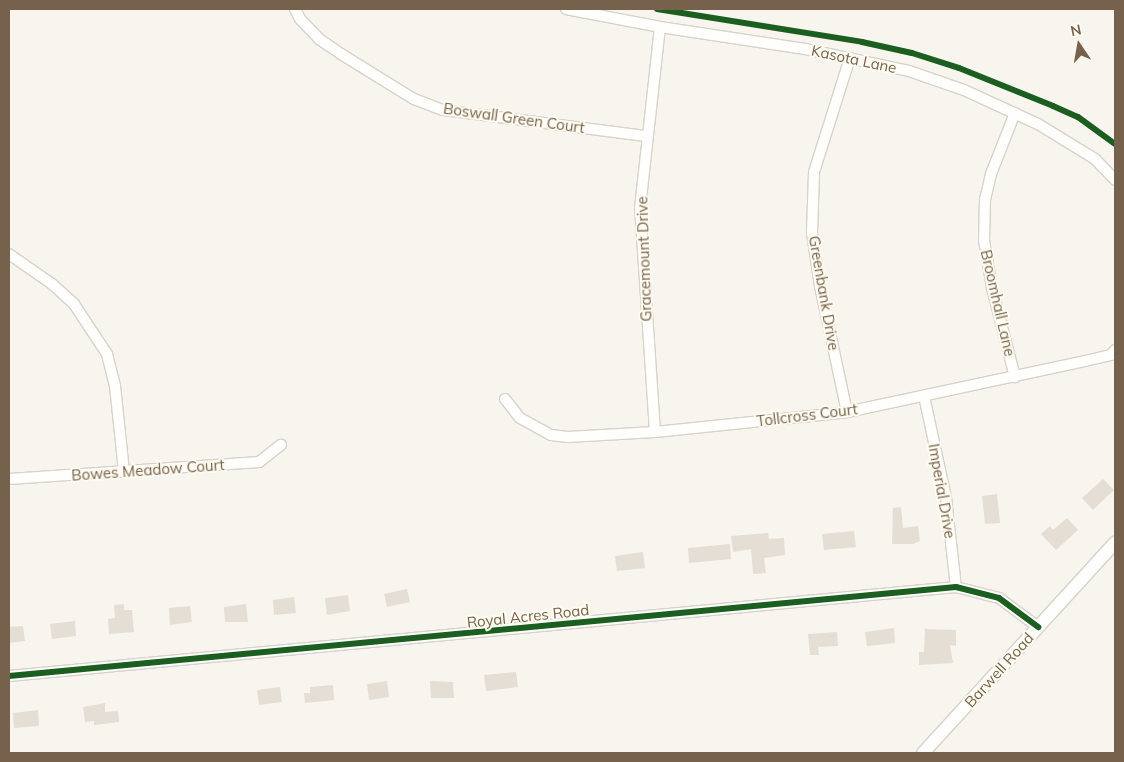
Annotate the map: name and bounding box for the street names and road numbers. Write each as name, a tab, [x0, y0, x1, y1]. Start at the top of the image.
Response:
street label: Kasota Lane	[810, 41, 898, 77]
street label: Boswall Green Court	[442, 99, 586, 137]
street label: Gracemount Drive	[633, 196, 655, 322]
street label: Greenbank Drive	[805, 234, 843, 352]
street label: Broomhall Lane	[977, 248, 1019, 358]
street label: Tollcross Court	[755, 400, 859, 430]
street label: Imperial Drive	[925, 442, 959, 540]
street label: Bowes Meadow Court	[71, 456, 225, 484]
street label: Royal Acres Road	[466, 601, 590, 631]
street label: Barwell Road	[961, 629, 1037, 711]

